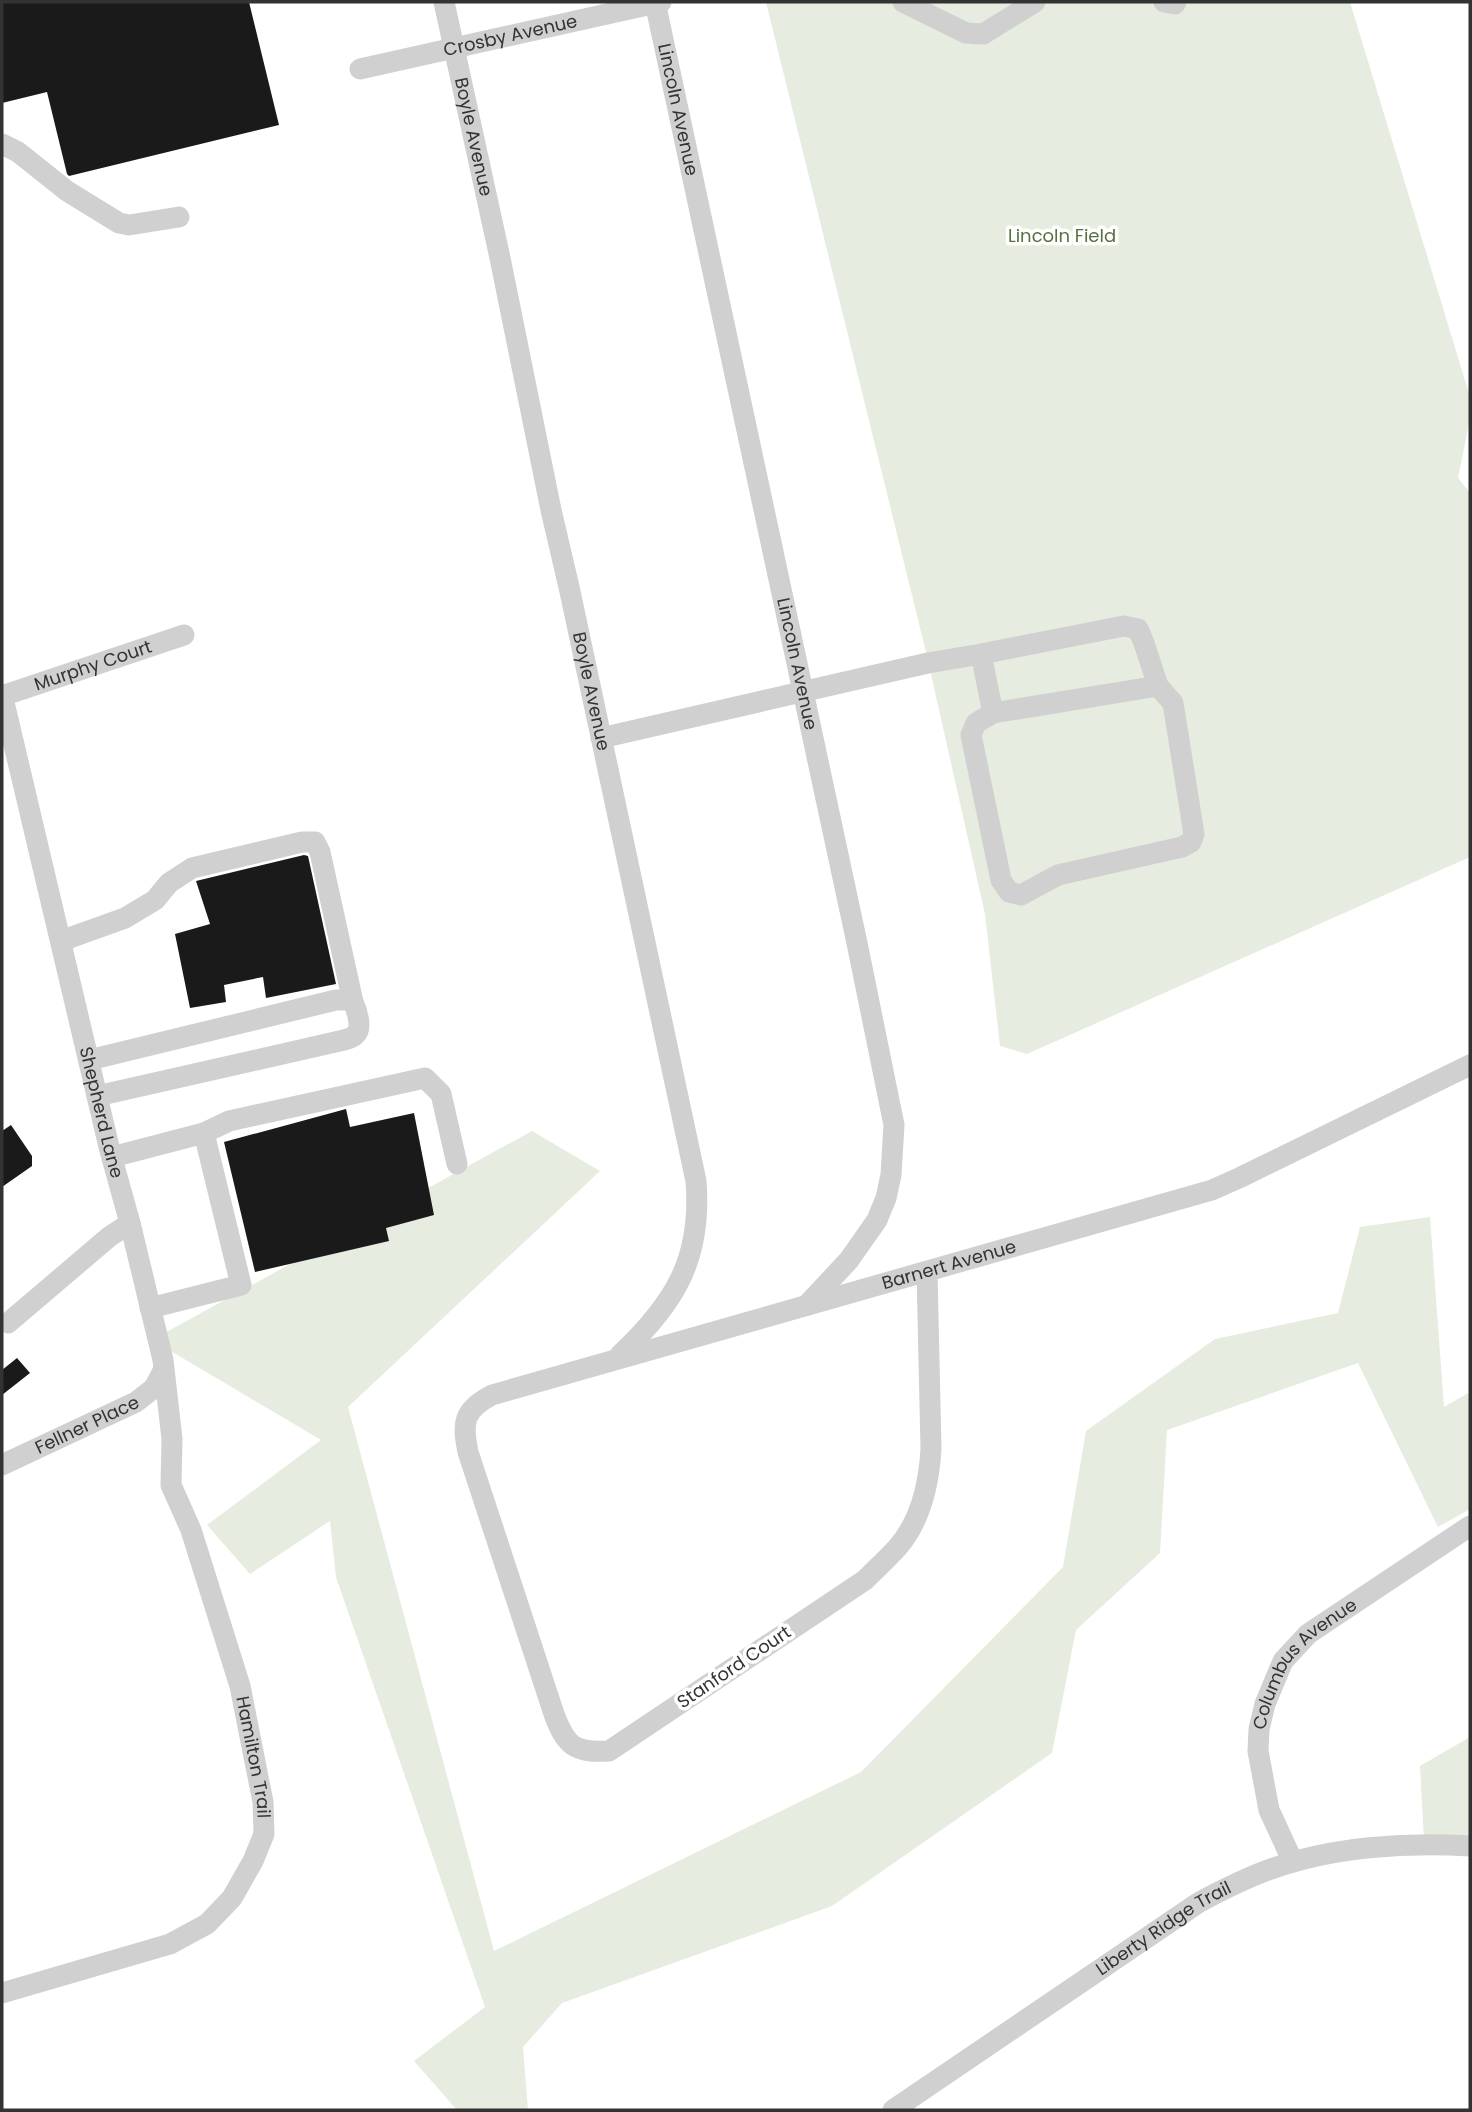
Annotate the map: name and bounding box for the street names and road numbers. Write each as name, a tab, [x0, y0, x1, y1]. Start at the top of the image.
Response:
street label: Crosby Avenue	[441, 8, 579, 62]
street label: Lincoln Avenue	[652, 41, 705, 178]
street label: Boyle Avenue	[449, 75, 499, 198]
street label: Lincoln Avenue	[771, 595, 824, 732]
street label: Boyle Avenue	[567, 630, 617, 753]
street label: Murphy Court	[31, 634, 155, 696]
street label: Shepherd Lane	[74, 1044, 130, 1181]
street label: Barnert Avenue	[879, 1233, 1019, 1295]
street label: Fellner Place	[31, 1389, 143, 1460]
street label: Columbus Avenue	[1246, 1592, 1362, 1732]
street label: Stanford Court	[672, 1619, 795, 1714]
street label: Hamilton Trail	[230, 1694, 277, 1819]
street label: Liberty Ridge Trail	[1090, 1875, 1235, 1981]

